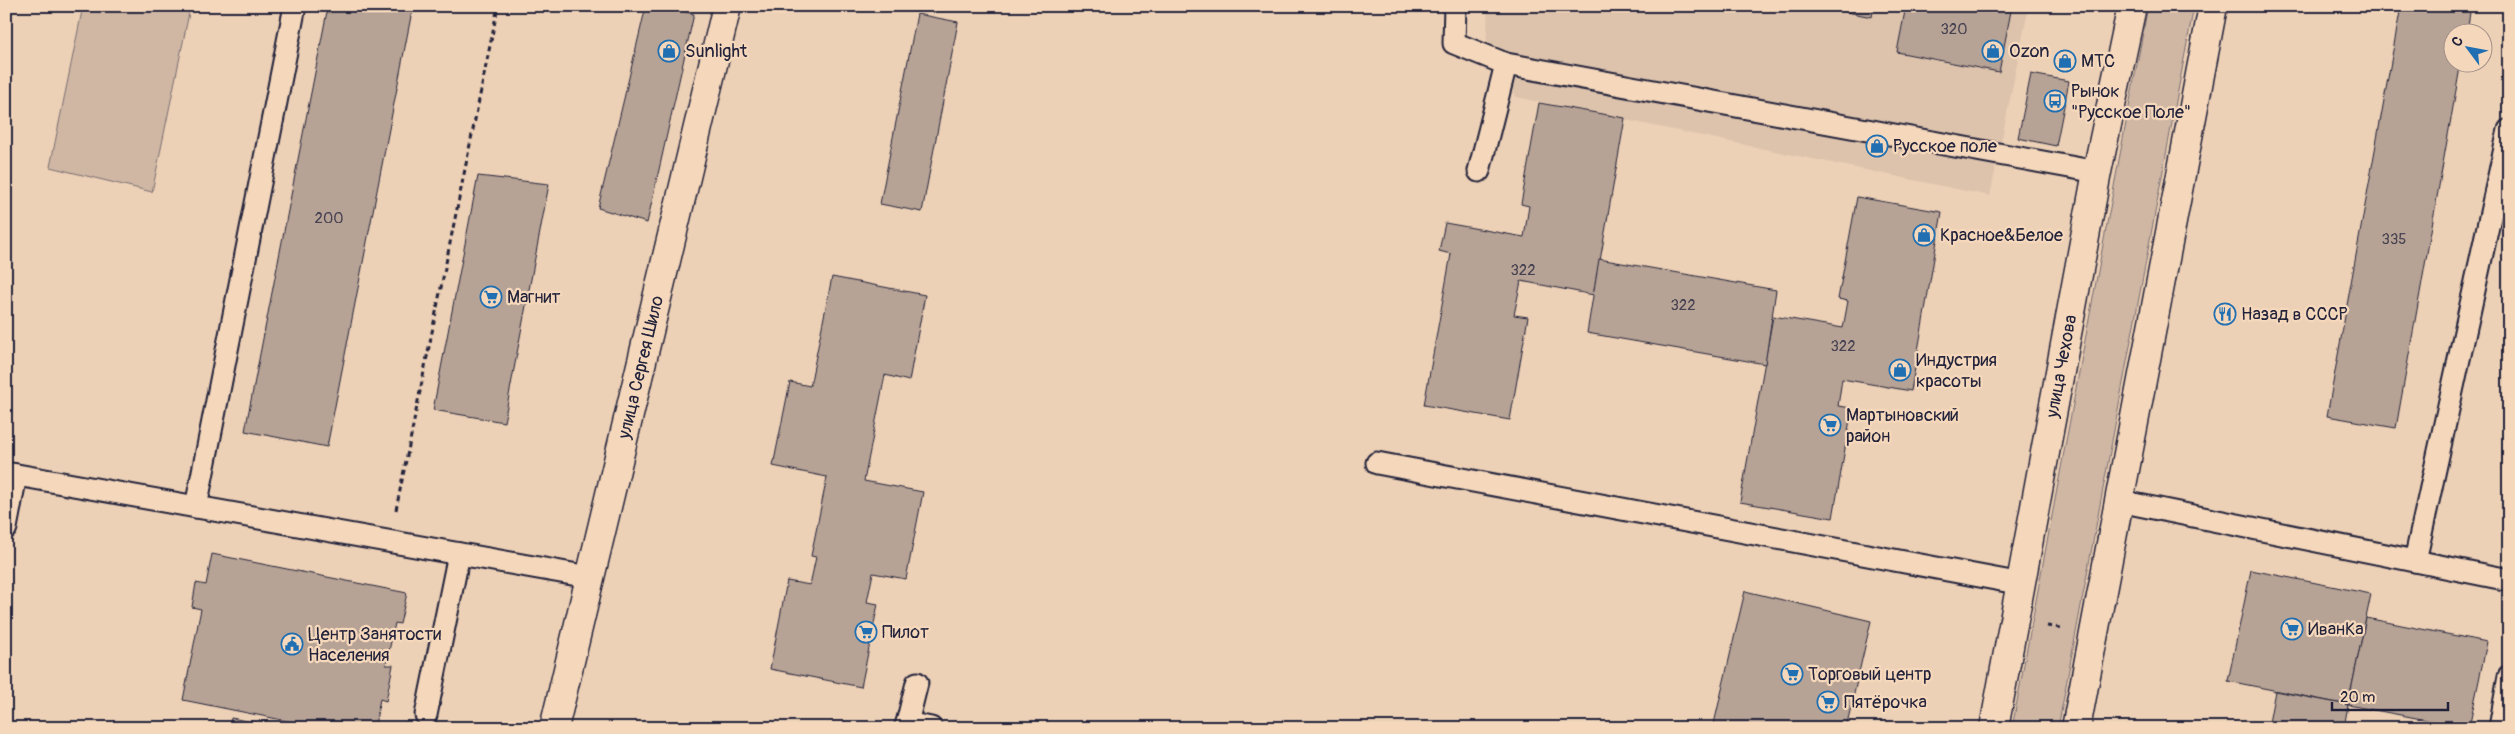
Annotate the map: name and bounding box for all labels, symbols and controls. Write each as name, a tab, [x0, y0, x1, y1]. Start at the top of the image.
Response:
house number: 320	[1940, 20, 1968, 39]
north arrow	[2442, 22, 2492, 72]
text: С	[2448, 33, 2467, 50]
shop icon: Sunlight	[657, 39, 681, 63]
shop icon: Ozon	[1981, 39, 2005, 63]
place label: Sunlight	[685, 40, 748, 63]
place label: Ozon	[2009, 40, 2049, 63]
shop icon: МТС	[2053, 49, 2077, 73]
place label: МТС	[2081, 50, 2115, 73]
place label: Рынок "Русское Поле"	[2071, 80, 2191, 124]
bus stop icon: Рынок "Русское Поле"	[2043, 89, 2067, 113]
shop icon: Русское поле	[1865, 134, 1889, 158]
place label: Русское поле	[1893, 135, 1997, 158]
house number: 200	[315, 209, 343, 228]
shop icon: Красное&Белое	[1912, 223, 1936, 247]
place label: Красное&Белое	[1940, 224, 2063, 247]
house number: 335	[2382, 230, 2406, 249]
house number: 322	[1510, 261, 1536, 280]
supermarket icon: Магнит	[479, 285, 503, 309]
place label: Магнит	[507, 286, 560, 309]
street label: улица Сергея Шило	[612, 293, 669, 442]
house number: 322	[1670, 296, 1696, 315]
restaurant icon: Назад в СССР	[2213, 302, 2237, 326]
place label: Назад в СССР	[2241, 303, 2348, 326]
street label: улица Чехова	[2040, 313, 2082, 421]
house number: 322	[1830, 337, 1856, 356]
place label: Индустрия красоты	[1916, 349, 1997, 393]
shop icon: Индустрия красоты	[1888, 358, 1912, 382]
place label: Мартыновский район	[1846, 404, 1959, 448]
supermarket icon: Мартыновский район	[1818, 413, 1842, 437]
supermarket icon: ИванКа	[2280, 617, 2304, 641]
place label: ИванКа	[2308, 618, 2364, 641]
supermarket icon: Пилот	[854, 620, 878, 644]
place label: Пилот	[882, 621, 929, 644]
place label: Центр Занятости Населения	[308, 623, 441, 667]
public building icon: Центр Занятости Населения	[280, 632, 304, 656]
supermarket icon: Торговый центр	[1780, 662, 1804, 686]
place label: Торговый центр	[1808, 663, 1932, 686]
scale bar	[2332, 679, 2449, 711]
text: 20 m	[2340, 688, 2375, 707]
supermarket icon: Пятёрочка	[1816, 690, 1840, 714]
place label: Пятёрочка	[1844, 691, 1927, 714]

